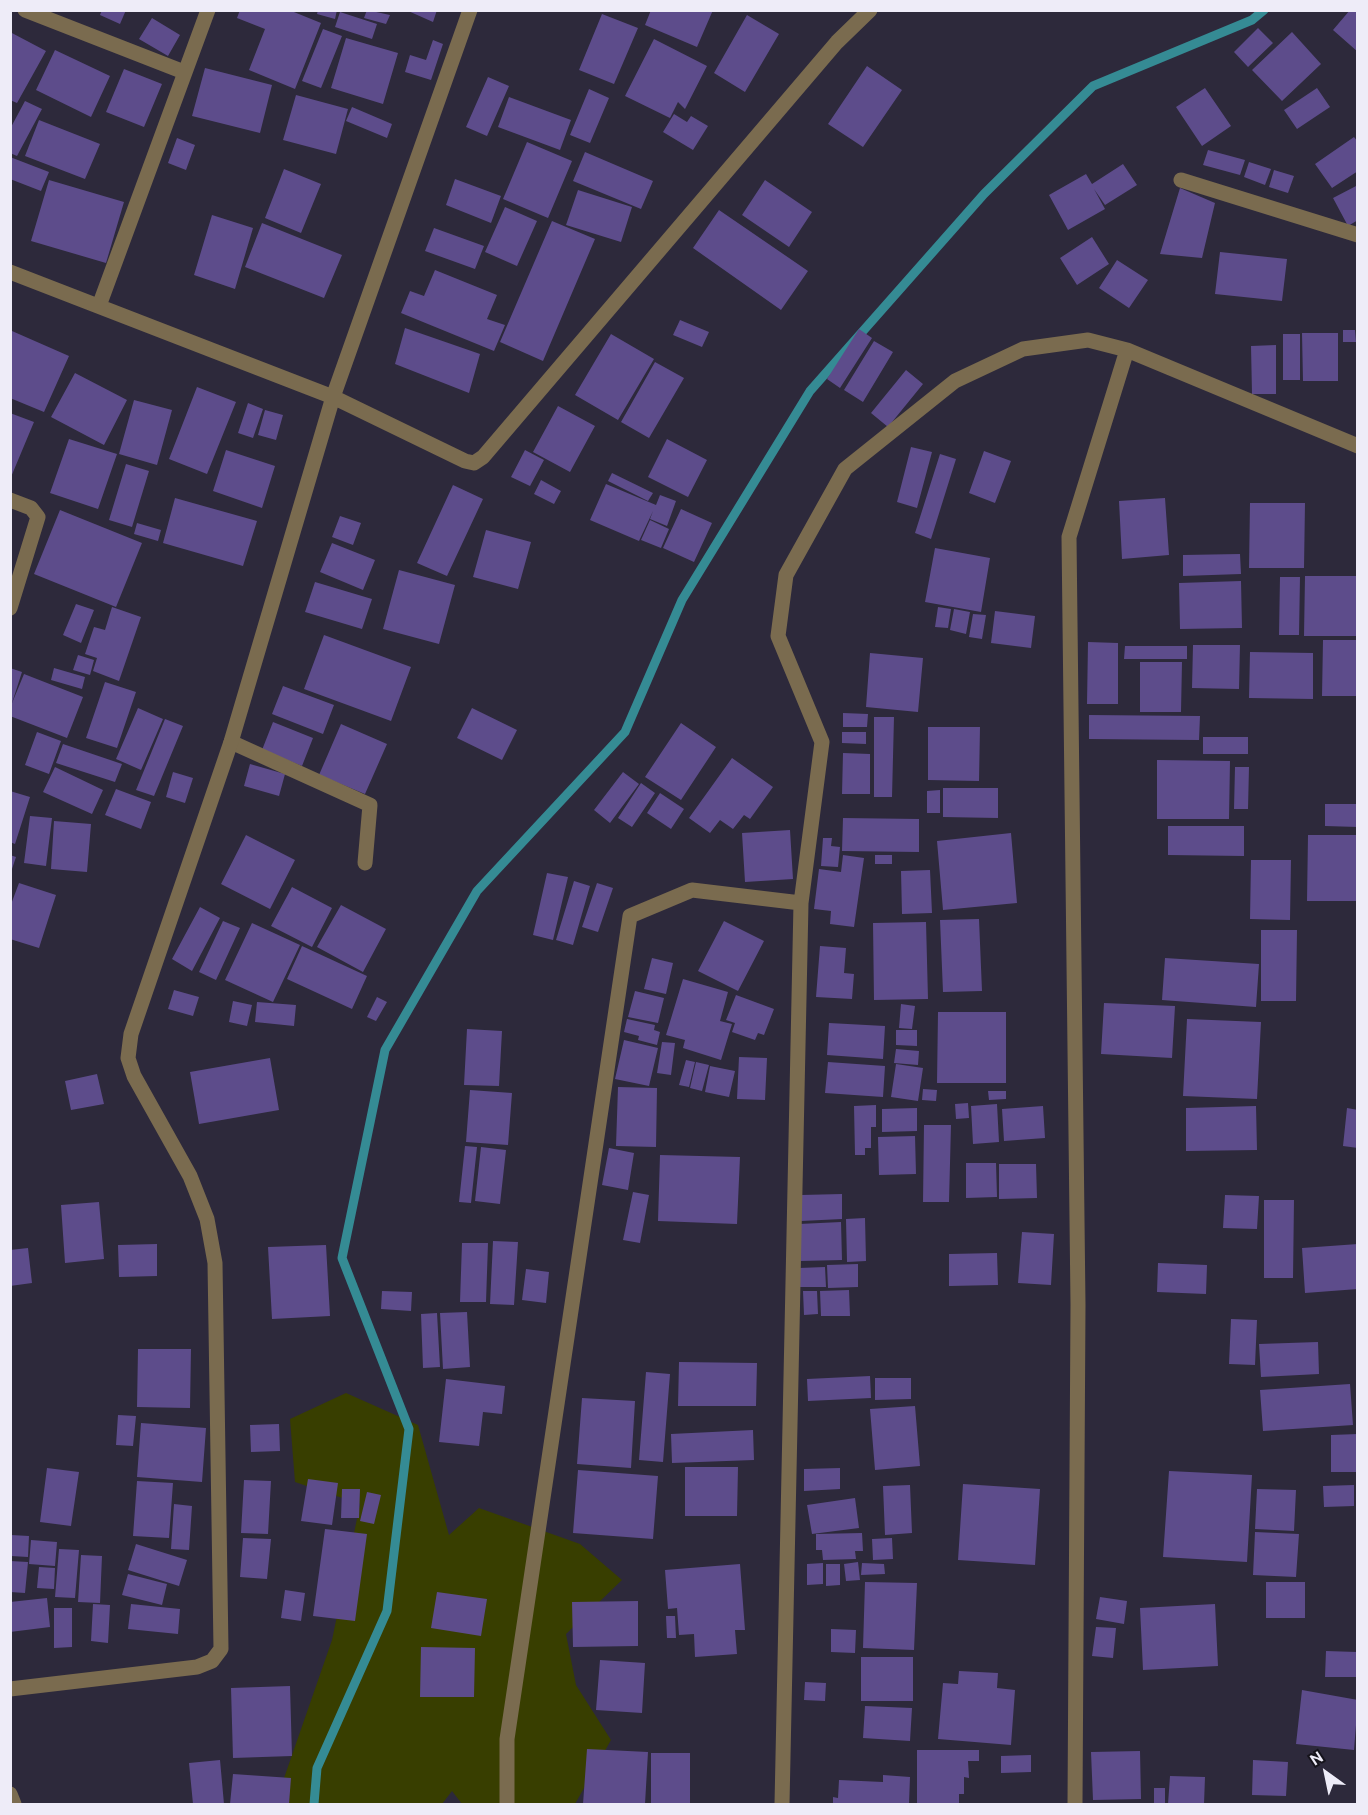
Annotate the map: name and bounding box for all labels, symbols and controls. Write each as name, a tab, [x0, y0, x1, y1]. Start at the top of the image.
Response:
north arrow	[1296, 1743, 1356, 1803]
text: N	[1306, 1747, 1326, 1769]

